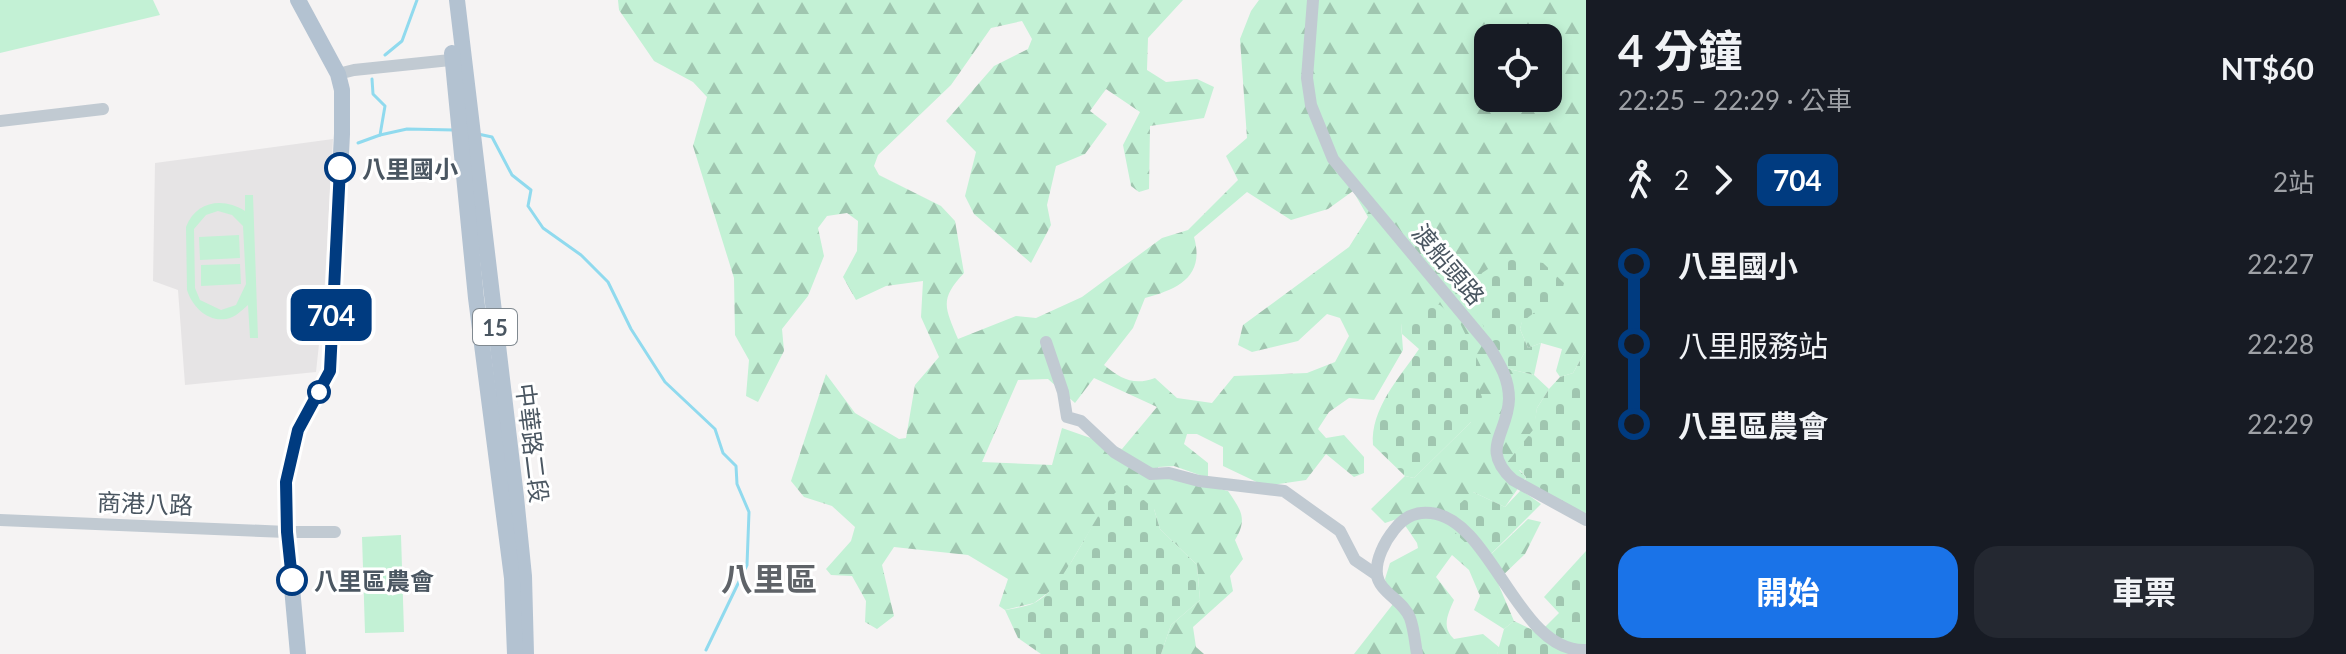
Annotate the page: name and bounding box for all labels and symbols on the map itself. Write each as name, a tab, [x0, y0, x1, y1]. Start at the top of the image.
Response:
marker: 八里國小	[325, 153, 355, 183]
place label: 八里國小	[362, 154, 458, 183]
street label: 渡船頭路	[1407, 218, 1491, 310]
line badge: 704	[285, 289, 377, 341]
road number: 15	[473, 309, 517, 345]
unlabelled marker	[308, 381, 330, 403]
street label: 中華路二段	[511, 382, 555, 504]
street label: 商港八路	[97, 487, 193, 519]
district label: 八里區	[721, 559, 817, 598]
marker: 八里區農會	[277, 565, 307, 595]
place label: 八里區農會	[314, 566, 434, 595]

